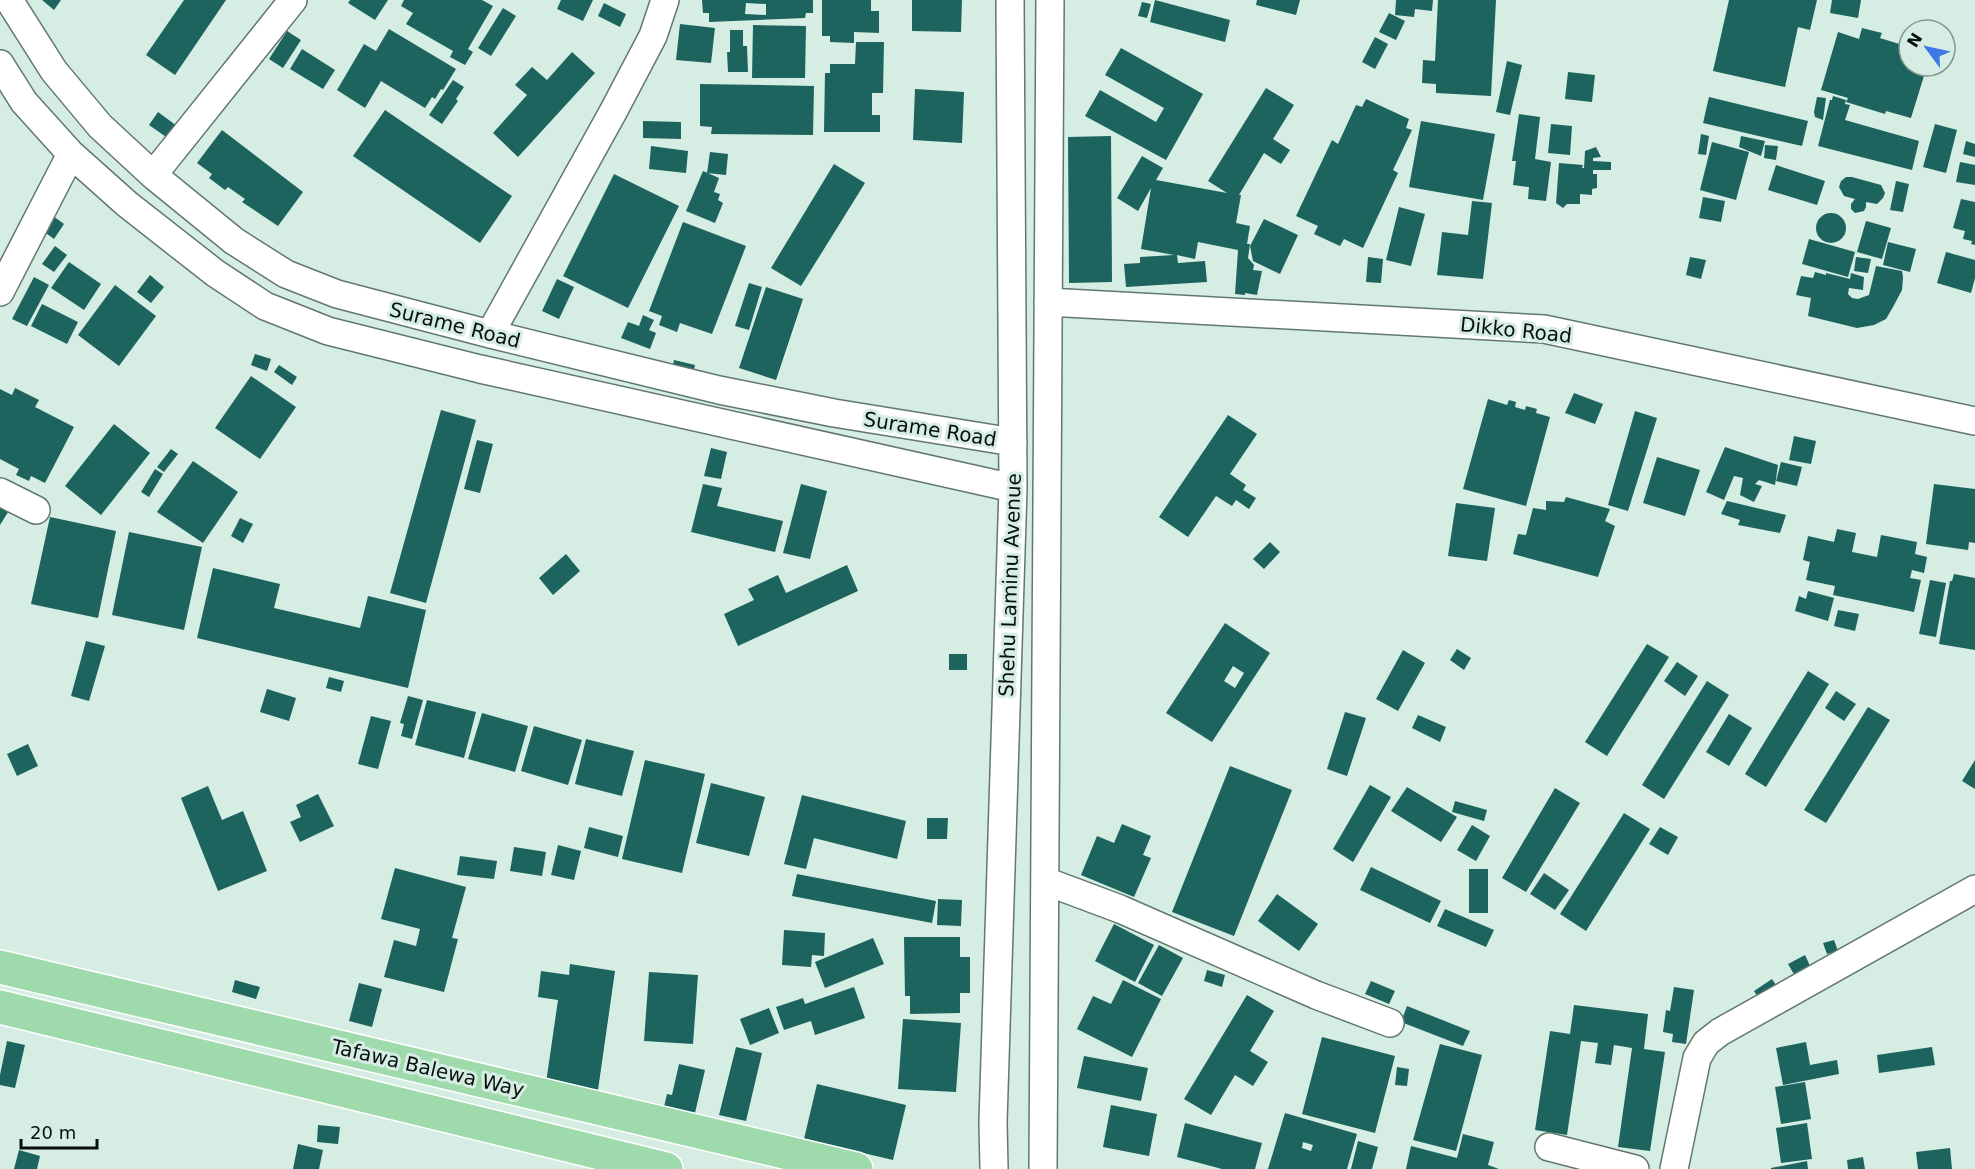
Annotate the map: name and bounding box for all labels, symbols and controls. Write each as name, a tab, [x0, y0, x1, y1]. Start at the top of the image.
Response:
north arrow	[1897, 18, 1957, 78]
text: N	[1903, 29, 1926, 51]
street label: Surame Road	[387, 297, 523, 353]
street label: Dikko Road	[1459, 312, 1573, 348]
street label: Surame Road	[862, 407, 998, 451]
street label: Shehu Laminu Avenue	[994, 473, 1026, 697]
street label: Tafawa Balewa Way	[328, 1034, 527, 1102]
scale bar	[21, 1112, 98, 1150]
text: 20 m	[30, 1122, 76, 1143]

